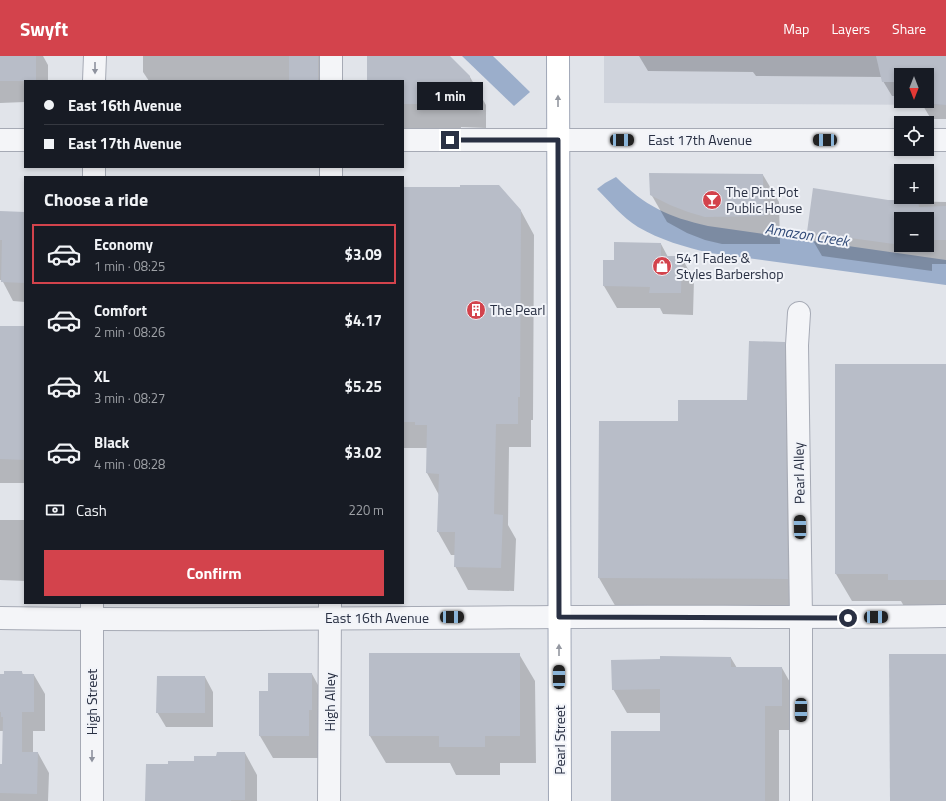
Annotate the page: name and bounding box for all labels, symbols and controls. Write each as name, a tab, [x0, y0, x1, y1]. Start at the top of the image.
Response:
text: Swyft	[20, 14, 68, 43]
text: Map	[783, 18, 809, 39]
text: Layers	[831, 18, 870, 39]
text: Share	[892, 18, 926, 39]
one-way arrow	[91, 62, 98, 75]
north arrow	[894, 68, 934, 108]
map controls	[894, 68, 934, 252]
callout: 1 min	[417, 82, 483, 110]
text: 1 min	[434, 86, 466, 106]
text: East 16th Avenue	[68, 94, 182, 117]
one-way arrow	[555, 94, 561, 107]
button: locate	[894, 116, 934, 156]
street label: East 17th Avenue	[648, 129, 752, 150]
route end	[441, 131, 459, 149]
text: East 17th Avenue	[68, 132, 182, 155]
car	[610, 134, 634, 146]
car	[813, 134, 837, 146]
button: +	[894, 164, 934, 204]
place label: The Pint Pot Public House	[726, 181, 802, 218]
text: Choose a ride	[44, 186, 148, 213]
bar icon: The Pint Pot Public House	[701, 189, 723, 211]
button: −	[894, 212, 934, 252]
water label: Amazon Creek	[764, 217, 853, 253]
text: Economy	[94, 233, 153, 256]
icon: car	[46, 236, 82, 272]
text: $3.09	[345, 243, 382, 266]
place label: 541 Fades & Styles Barbershop	[676, 247, 784, 284]
shop icon: 541 Fades & Styles Barbershop	[651, 255, 673, 277]
text: 1 min · 08:25	[94, 256, 165, 276]
text: Comfort	[94, 299, 147, 322]
building icon: The Pearl	[465, 299, 487, 321]
place label: The Pearl	[490, 299, 545, 320]
icon: car	[46, 302, 82, 338]
text: $4.17	[345, 309, 382, 332]
text: 2 min · 08:26	[94, 322, 165, 342]
text: XL	[94, 365, 110, 388]
icon: car	[46, 368, 82, 404]
text: $5.25	[345, 375, 382, 398]
text: 3 min · 08:27	[94, 388, 165, 408]
text: Black	[94, 431, 129, 454]
icon: car	[46, 434, 82, 470]
text: $3.02	[345, 441, 382, 464]
street label: Pearl Alley	[787, 442, 810, 504]
text: 4 min · 08:28	[94, 454, 165, 474]
icon: cash	[44, 499, 66, 521]
text: Cash	[76, 499, 107, 522]
text: 220 m	[348, 500, 384, 520]
car	[794, 515, 806, 539]
button: Confirm	[44, 550, 384, 596]
street label: East 16th Avenue	[325, 607, 429, 628]
route start	[839, 609, 857, 627]
car	[440, 611, 464, 623]
car	[864, 611, 888, 623]
one-way arrow	[556, 643, 562, 656]
car	[553, 665, 565, 689]
street label: High Street	[81, 669, 102, 735]
street label: High Alley	[319, 672, 340, 731]
car	[795, 698, 807, 722]
street label: Pearl Street	[549, 705, 570, 775]
one-way arrow	[89, 750, 95, 763]

